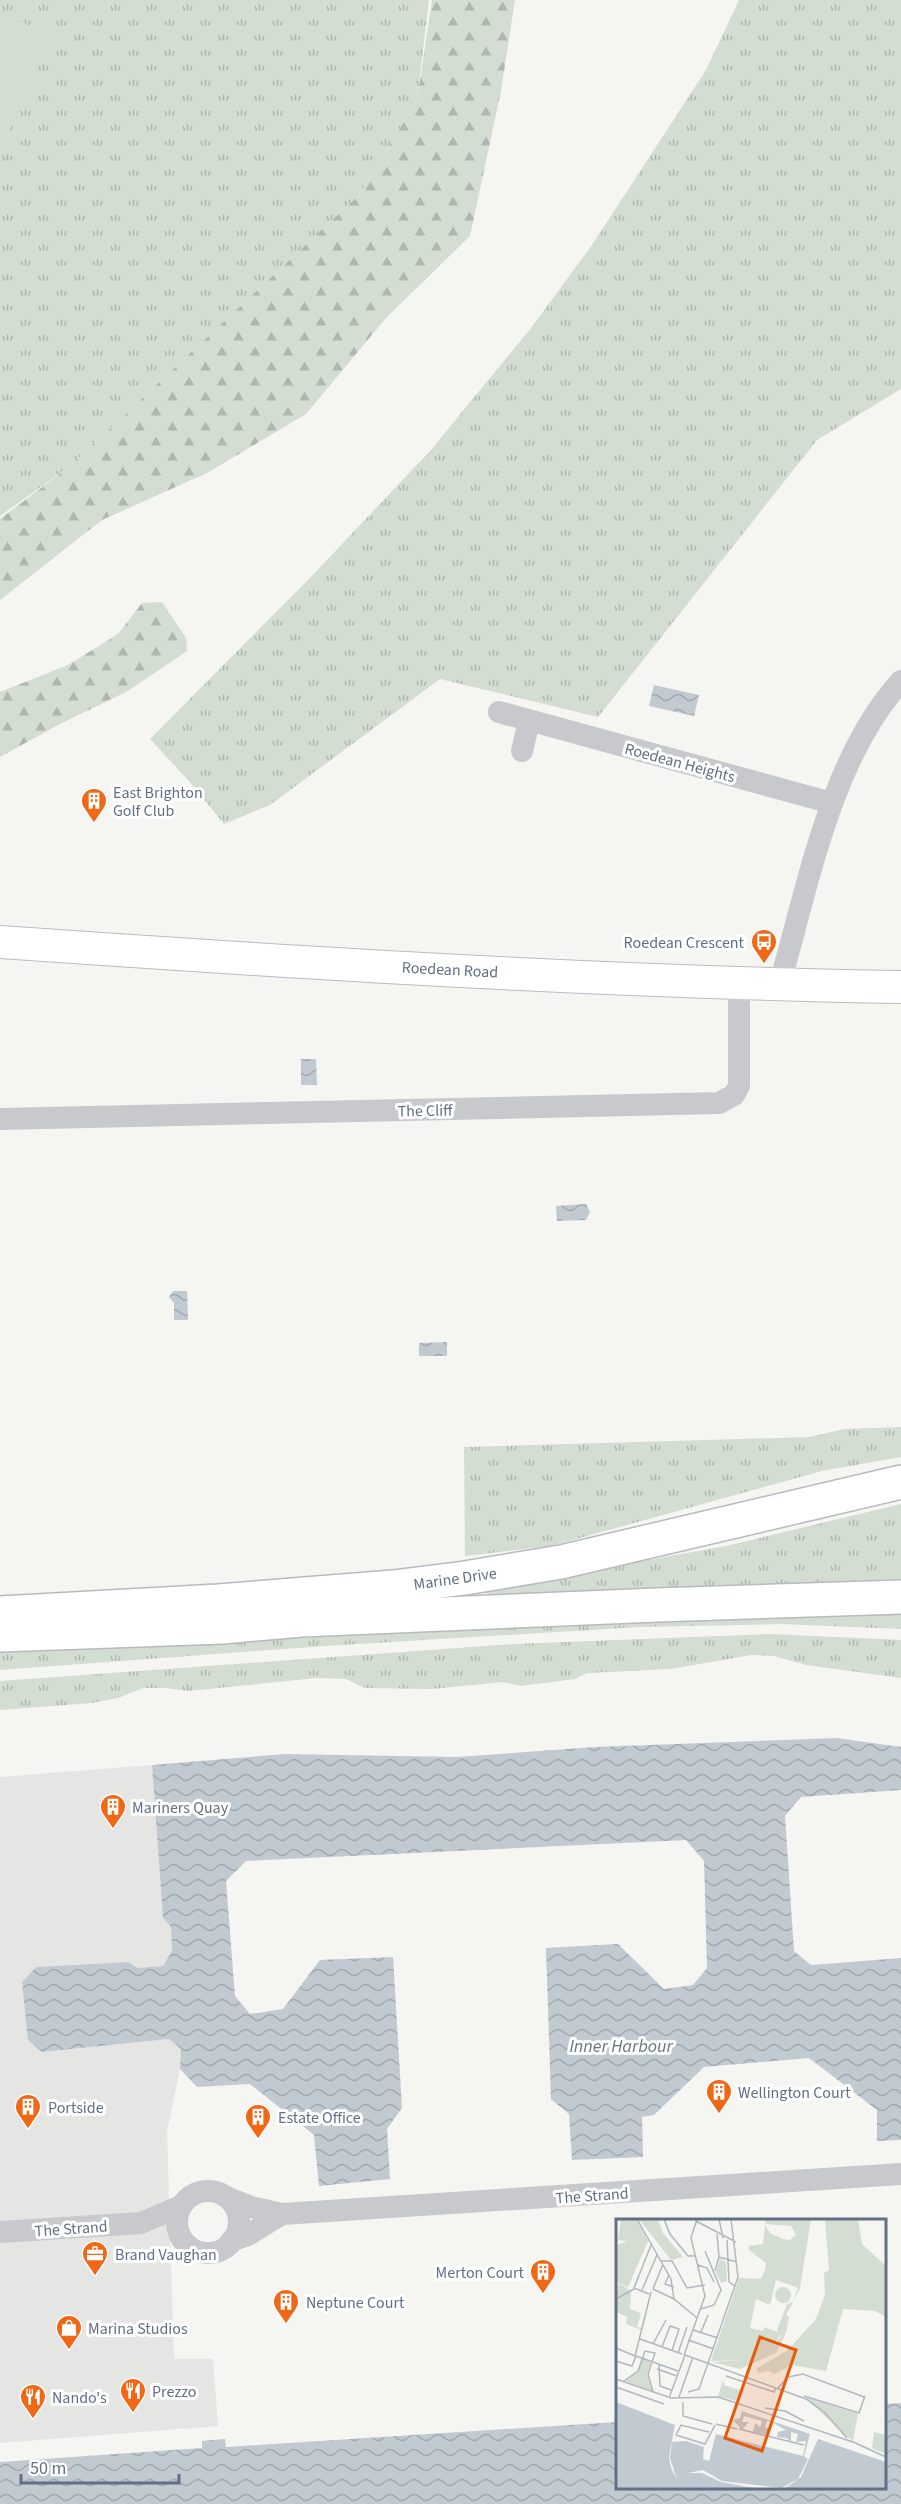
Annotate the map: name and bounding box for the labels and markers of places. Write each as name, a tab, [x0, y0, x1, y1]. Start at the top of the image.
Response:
place label: East Brighton Golf Club	[113, 782, 203, 822]
building icon: East Brighton Golf Club	[79, 786, 109, 824]
bus stop icon: Roedean Crescent	[749, 927, 779, 965]
place label: Roedean Crescent	[624, 932, 745, 954]
building icon: Mariners Quay	[98, 1792, 128, 1830]
place label: Mariners Quay	[132, 1797, 229, 1819]
building icon: Wellington Court	[704, 2077, 734, 2115]
place label: Wellington Court	[738, 2082, 851, 2104]
building icon: Portside	[13, 2092, 43, 2130]
place label: Portside	[48, 2097, 104, 2119]
building icon: Estate Office	[243, 2102, 273, 2140]
place label: Estate Office	[278, 2107, 361, 2129]
office icon: Brand Vaughan	[80, 2239, 110, 2277]
place label: Brand Vaughan	[115, 2244, 217, 2266]
building icon: Merton Court	[528, 2257, 558, 2295]
place label: Merton Court	[436, 2262, 525, 2284]
building icon: Neptune Court	[271, 2287, 301, 2325]
place label: Neptune Court	[306, 2292, 405, 2314]
shop icon: Marina Studios	[54, 2313, 84, 2351]
place label: Marina Studios	[88, 2318, 188, 2340]
restaurant icon: Prezzo	[118, 2376, 148, 2414]
place label: Prezzo	[152, 2381, 197, 2403]
restaurant icon: Nando's	[18, 2382, 48, 2420]
place label: Nando's	[52, 2387, 107, 2409]

